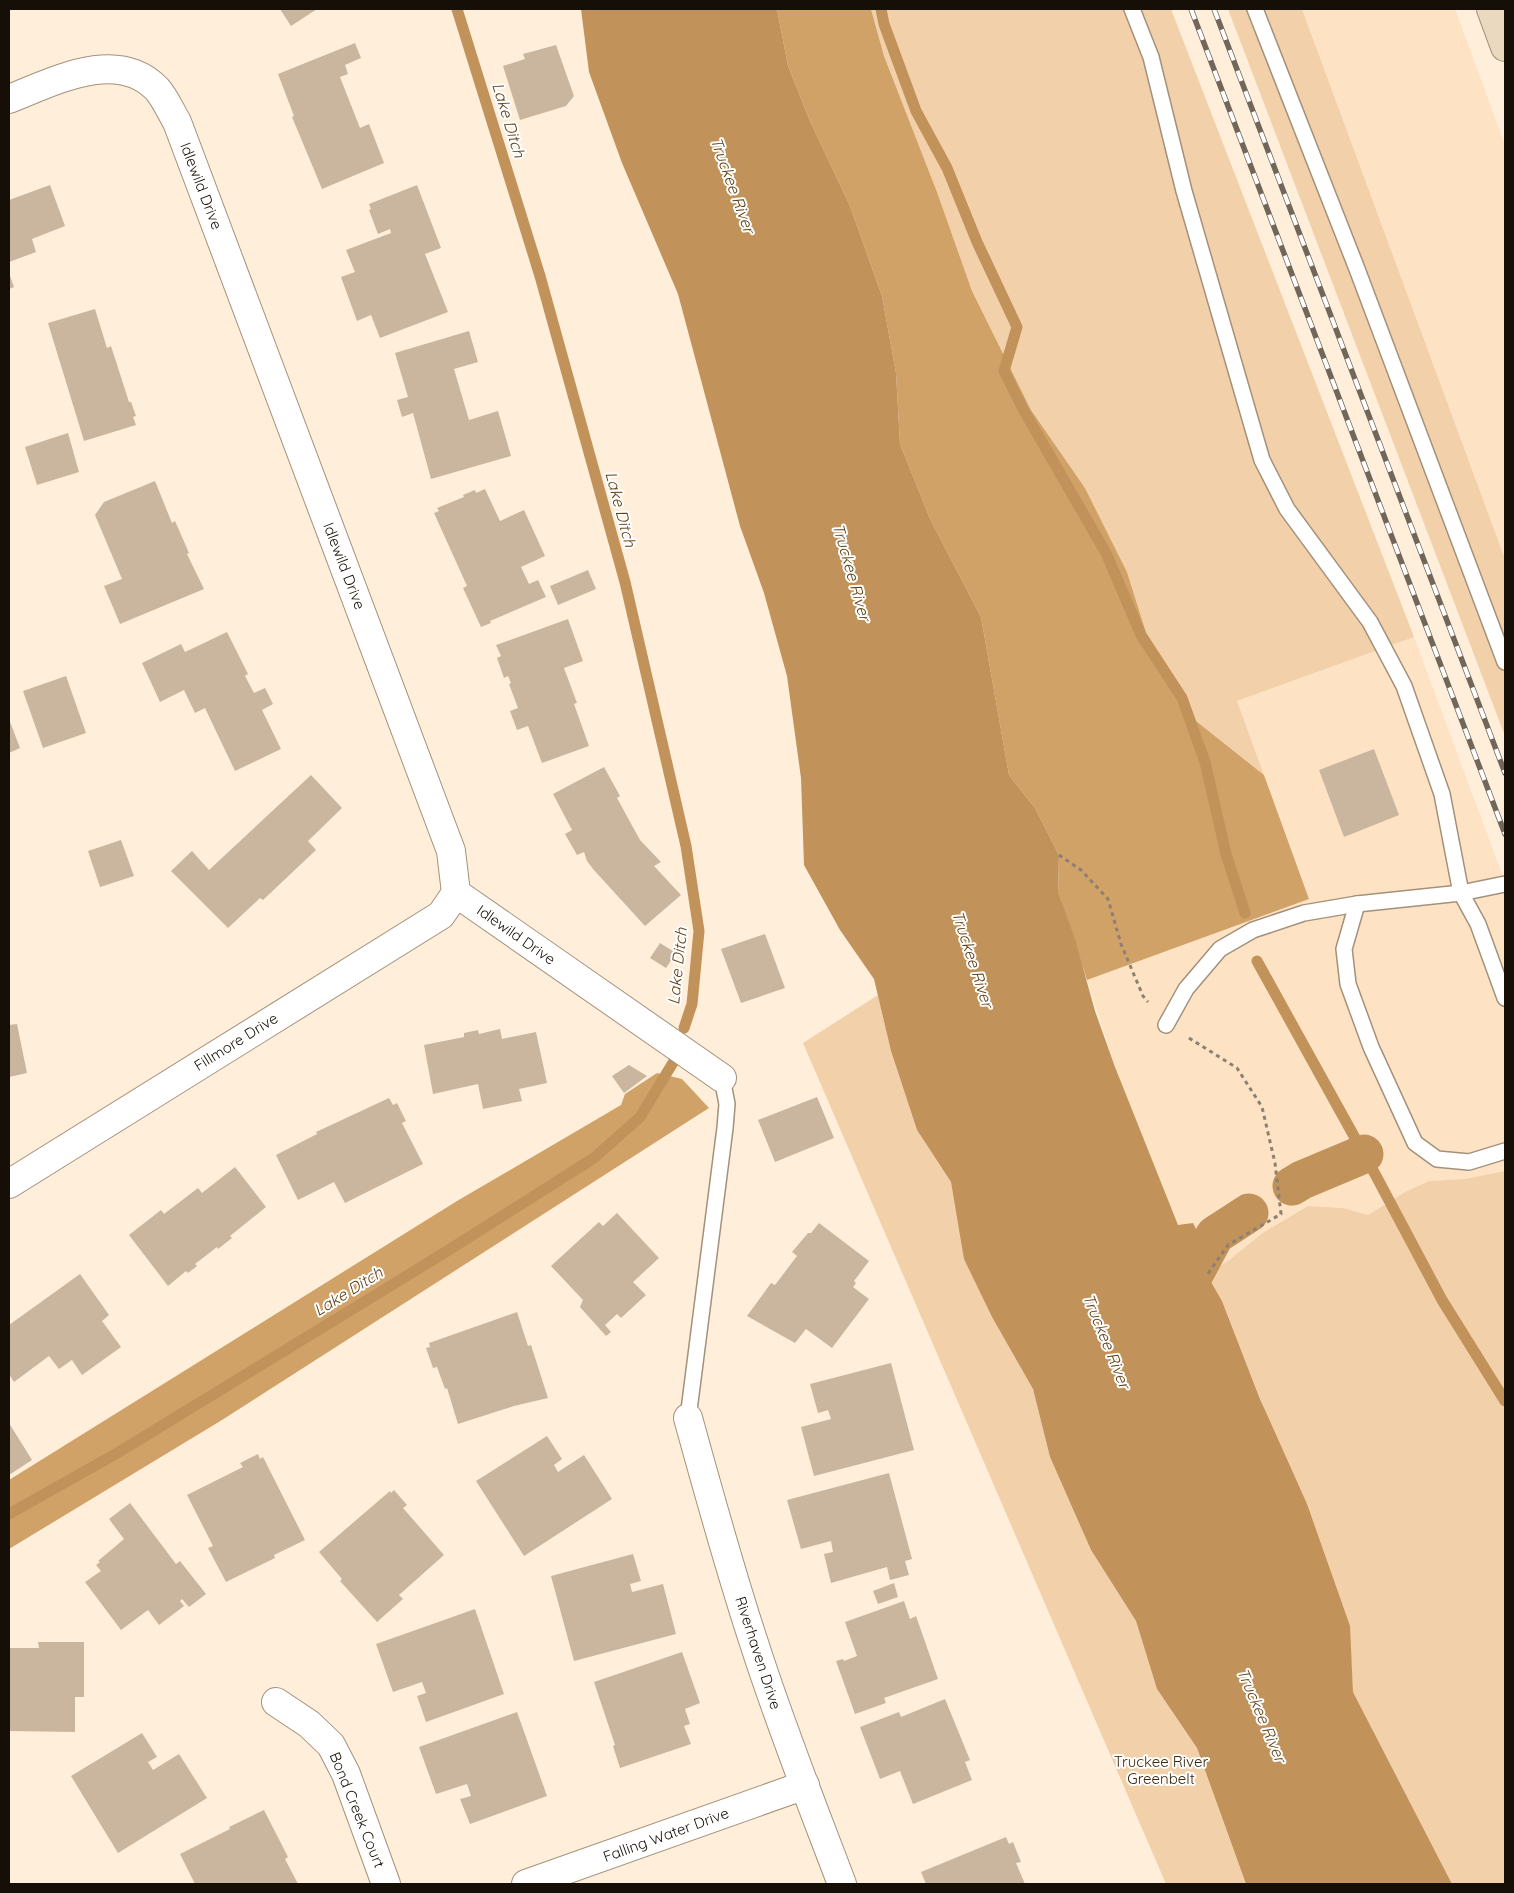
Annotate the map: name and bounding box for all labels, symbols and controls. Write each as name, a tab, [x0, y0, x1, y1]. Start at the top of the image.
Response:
water label: Lake Ditch	[488, 80, 530, 161]
water label: Truckee River	[706, 134, 760, 237]
street label: Idlewild Drive	[176, 140, 227, 232]
water label: Lake Ditch	[601, 469, 641, 550]
street label: Idlewild Drive	[319, 520, 370, 612]
water label: Truckee River	[829, 521, 876, 625]
street label: Idlewild Drive	[473, 901, 559, 969]
water label: Truckee River	[948, 908, 999, 1012]
water label: Lake Ditch	[663, 926, 691, 1006]
street label: Fillmore Drive	[190, 1008, 281, 1075]
water label: Lake Ditch	[310, 1262, 387, 1320]
water label: Truckee River	[1079, 1291, 1136, 1393]
street label: Riverhaven Drive	[731, 1594, 786, 1712]
water label: Truckee River	[1233, 1665, 1292, 1767]
street label: Bond Creek Court	[326, 1749, 389, 1871]
park label: Truckee River Greenbelt	[1114, 1752, 1208, 1788]
street label: Falling Water Drive	[600, 1803, 731, 1866]

